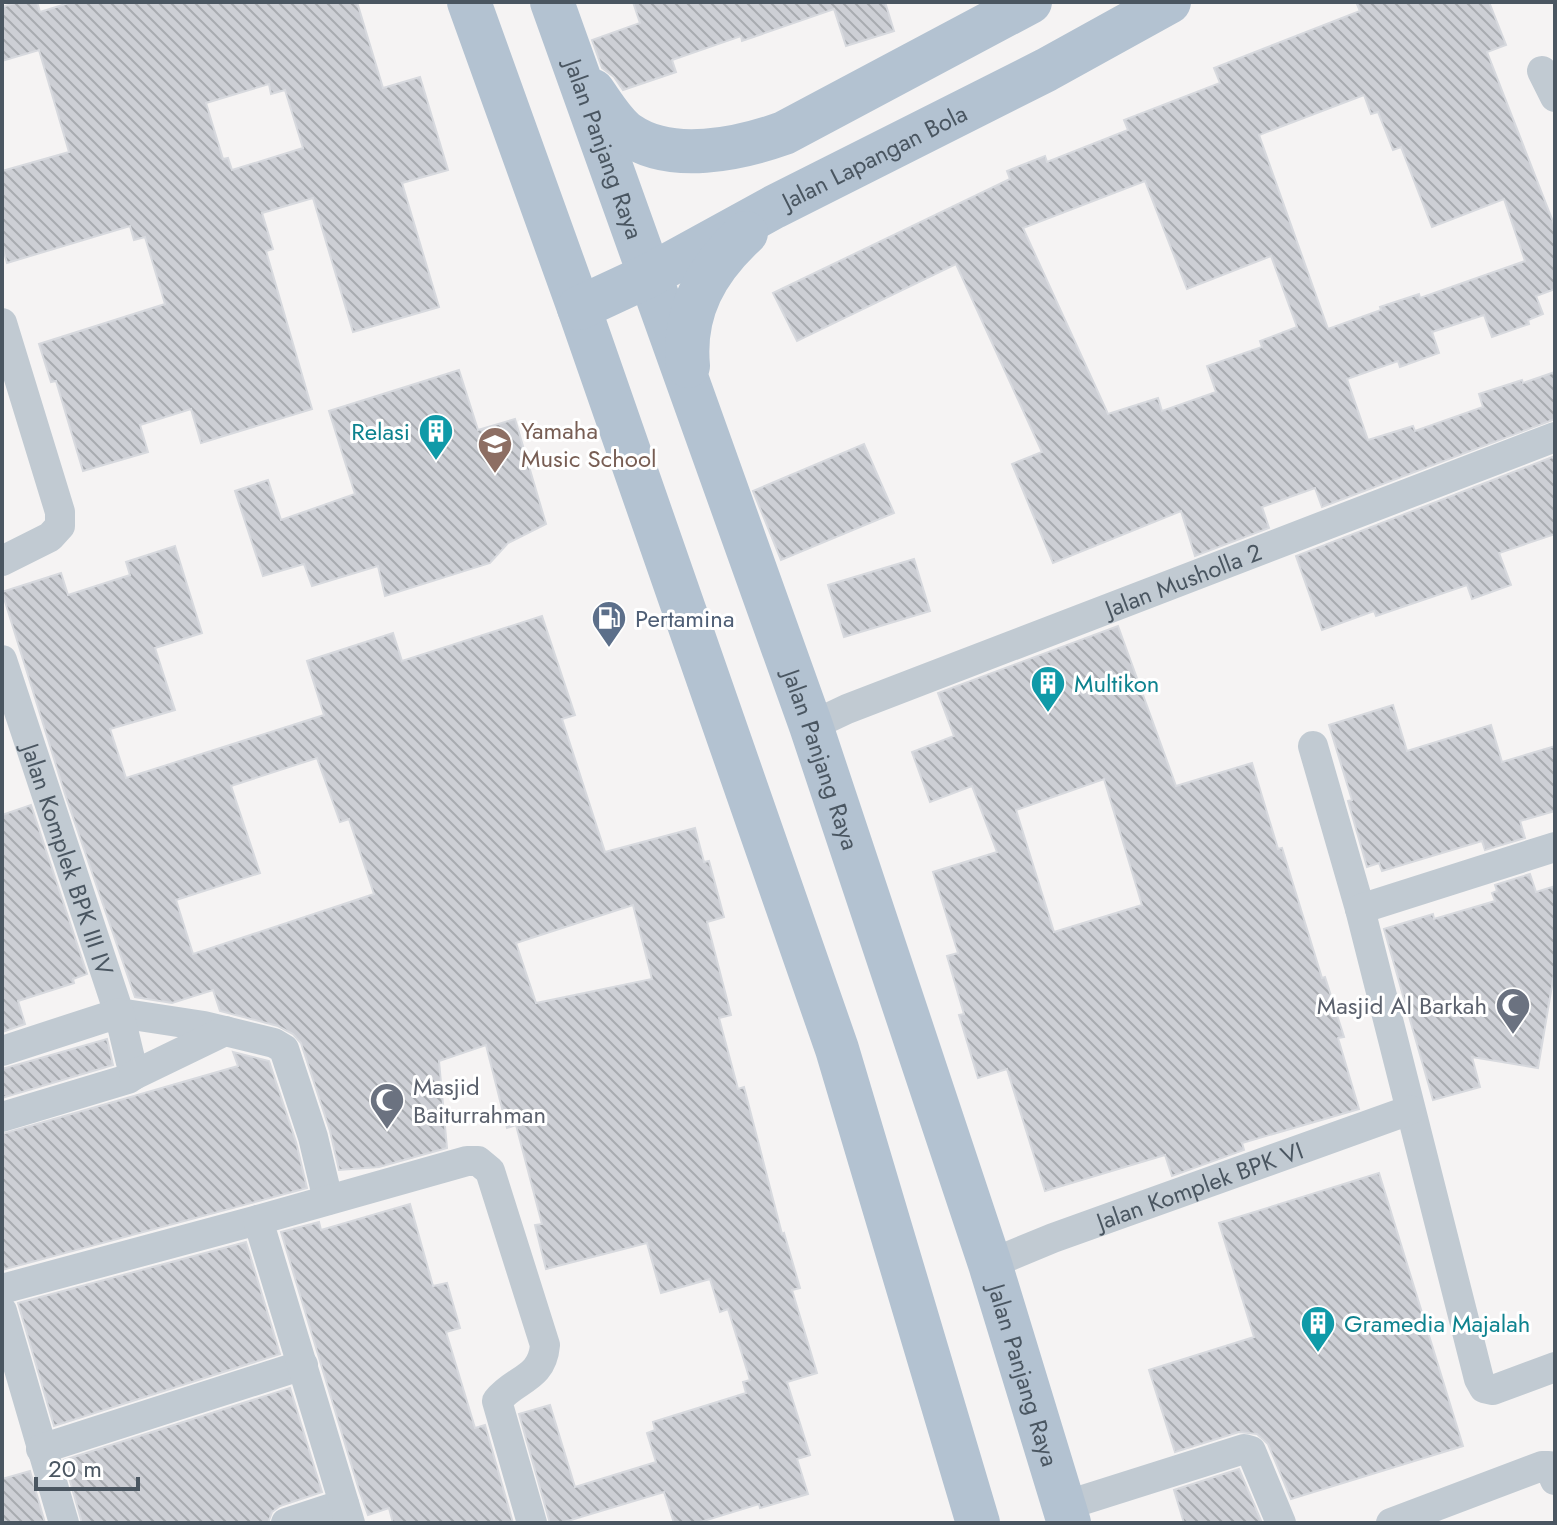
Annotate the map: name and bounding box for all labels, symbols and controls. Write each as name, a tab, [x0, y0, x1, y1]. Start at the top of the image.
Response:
street label: Jalan Panjang Raya	[555, 51, 653, 244]
street label: Jalan Lapangan Bola	[773, 95, 973, 219]
building icon: Relasi	[417, 412, 455, 462]
place label: Yamaha Music School	[521, 413, 657, 476]
place label: Relasi	[351, 414, 410, 449]
school or university icon: Yamaha Music School	[476, 425, 514, 475]
street label: Jalan Musholla 2	[1097, 534, 1267, 627]
fuel station icon: Pertamina	[590, 599, 628, 649]
place label: Pertamina	[635, 601, 734, 636]
street label: Jalan Panjang Raya	[774, 661, 868, 854]
building icon: Multikon	[1029, 664, 1067, 714]
place label: Multikon	[1074, 666, 1159, 701]
street label: Jalan Komplek BPK III IV	[12, 736, 123, 980]
mosque icon: Masjid Al Barkah	[1494, 986, 1532, 1036]
place label: Masjid Al Barkah	[1317, 988, 1487, 1023]
place label: Masjid Baiturrahman	[413, 1069, 546, 1132]
mosque icon: Masjid Baiturrahman	[368, 1081, 406, 1131]
street label: Jalan Komplek BPK VI	[1089, 1132, 1308, 1240]
street label: Jalan Panjang Raya	[979, 1277, 1068, 1470]
building icon: Gramedia Majalah	[1299, 1304, 1337, 1354]
place label: Gramedia Majalah	[1344, 1306, 1530, 1341]
scale bar	[36, 1441, 138, 1491]
text: 20 m	[48, 1451, 102, 1486]

